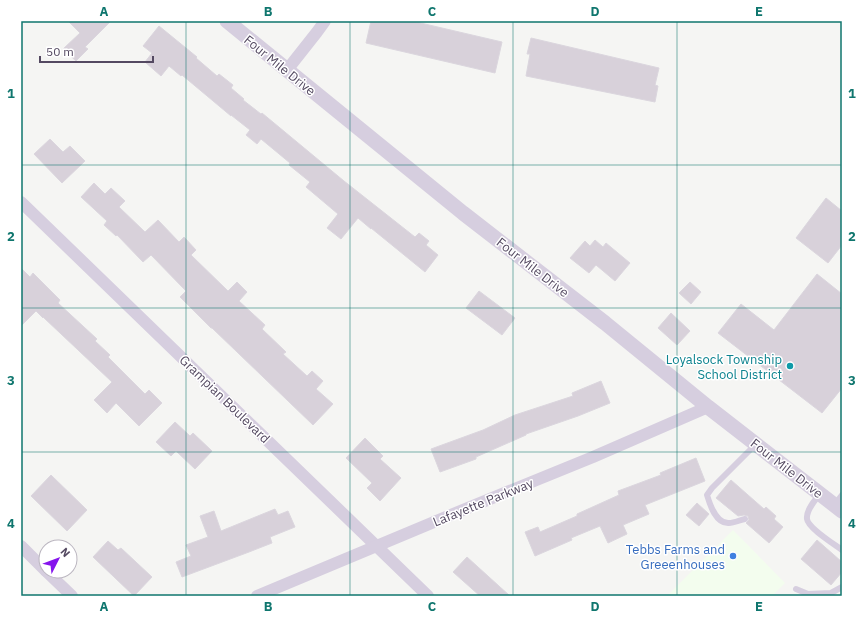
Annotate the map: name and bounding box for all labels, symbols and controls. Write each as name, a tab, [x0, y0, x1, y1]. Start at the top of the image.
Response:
text: A	[100, 3, 109, 20]
text: B	[264, 3, 273, 20]
text: C	[428, 3, 437, 20]
text: D	[590, 3, 600, 20]
text: E	[755, 3, 763, 20]
street label: Four Mile Drive	[240, 31, 319, 99]
scale bar	[40, 38, 153, 64]
text: 50 m	[46, 44, 74, 59]
text: 1	[7, 85, 15, 102]
text: 1	[848, 85, 856, 102]
text: 2	[7, 228, 15, 245]
text: 2	[848, 228, 856, 245]
street label: Four Mile Drive	[493, 234, 572, 301]
place label: Loyalsock Township School District	[666, 351, 782, 383]
street label: Grampian Boulevard	[176, 352, 274, 447]
marker: Loyalsock Township School District	[785, 361, 795, 371]
text: 3	[7, 372, 15, 389]
text: 3	[848, 372, 856, 389]
street label: Four Mile Drive	[747, 435, 826, 502]
street label: Lafayette Parkway	[430, 474, 536, 530]
text: 4	[7, 515, 15, 532]
text: 4	[848, 515, 856, 532]
north arrow	[38, 539, 78, 579]
place label: Tebbs Farms and Greeenhouses	[626, 541, 725, 573]
text: N	[58, 545, 73, 560]
marker: Tebbs Farms and Greeenhouses	[728, 551, 738, 561]
text: A	[100, 598, 109, 615]
text: B	[264, 598, 273, 615]
text: C	[428, 598, 437, 615]
text: D	[590, 598, 600, 615]
text: E	[755, 598, 763, 615]

